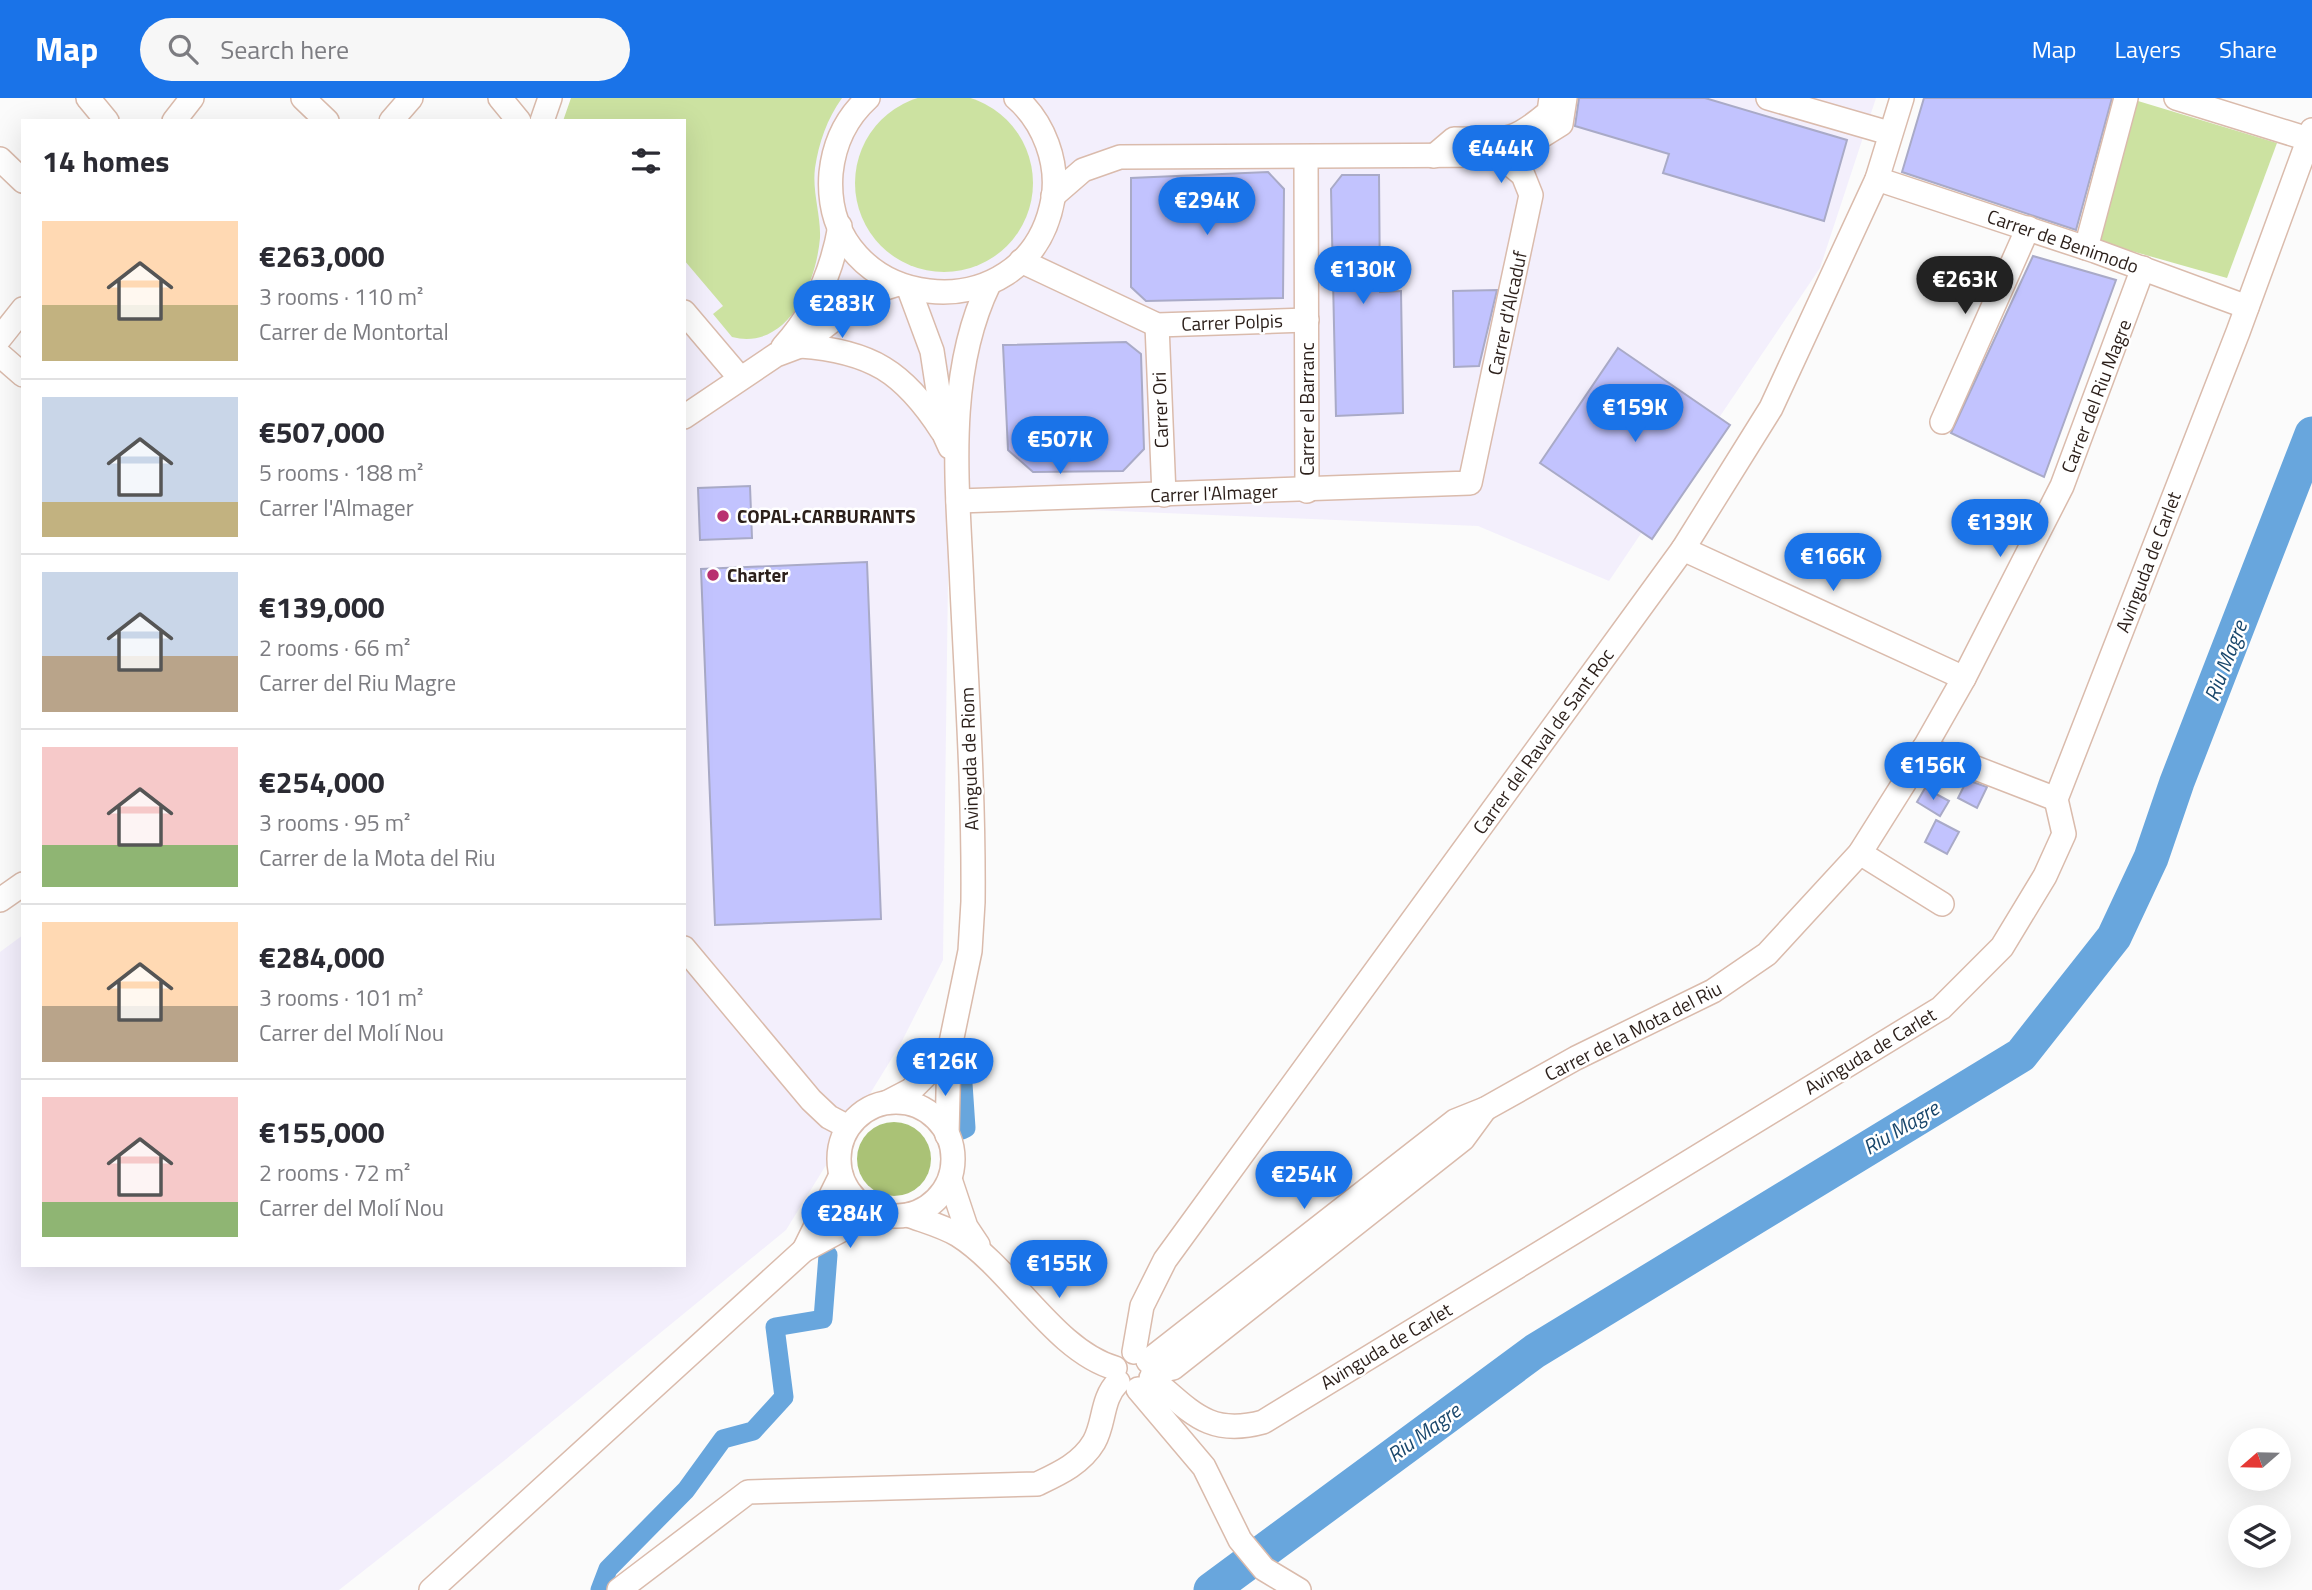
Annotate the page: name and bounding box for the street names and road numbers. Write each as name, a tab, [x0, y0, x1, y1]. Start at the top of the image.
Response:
street label: Carrer de Benimodo	[1983, 201, 2143, 280]
street label: Carrer d'Alcaduf	[1479, 247, 1534, 378]
street label: Carrer Polpis	[1181, 305, 1284, 338]
street label: Carrer del Riu Magre	[2053, 315, 2138, 477]
street label: Carrer el Barranc	[1292, 342, 1321, 476]
street label: Carrer Ori	[1144, 371, 1175, 449]
street label: Carrer l'Almager	[1150, 476, 1279, 509]
street label: Avinguda de Carlet	[2107, 487, 2188, 637]
street label: Carrer del Raval de Sant Roc	[1465, 642, 1620, 840]
street label: Avinguda de Riom	[952, 687, 985, 831]
street label: Carrer de la Mota del Riu	[1539, 973, 1726, 1088]
street label: Avinguda de Carlet	[1798, 1000, 1941, 1101]
street label: Avinguda de Carlet	[1314, 1295, 1457, 1396]

